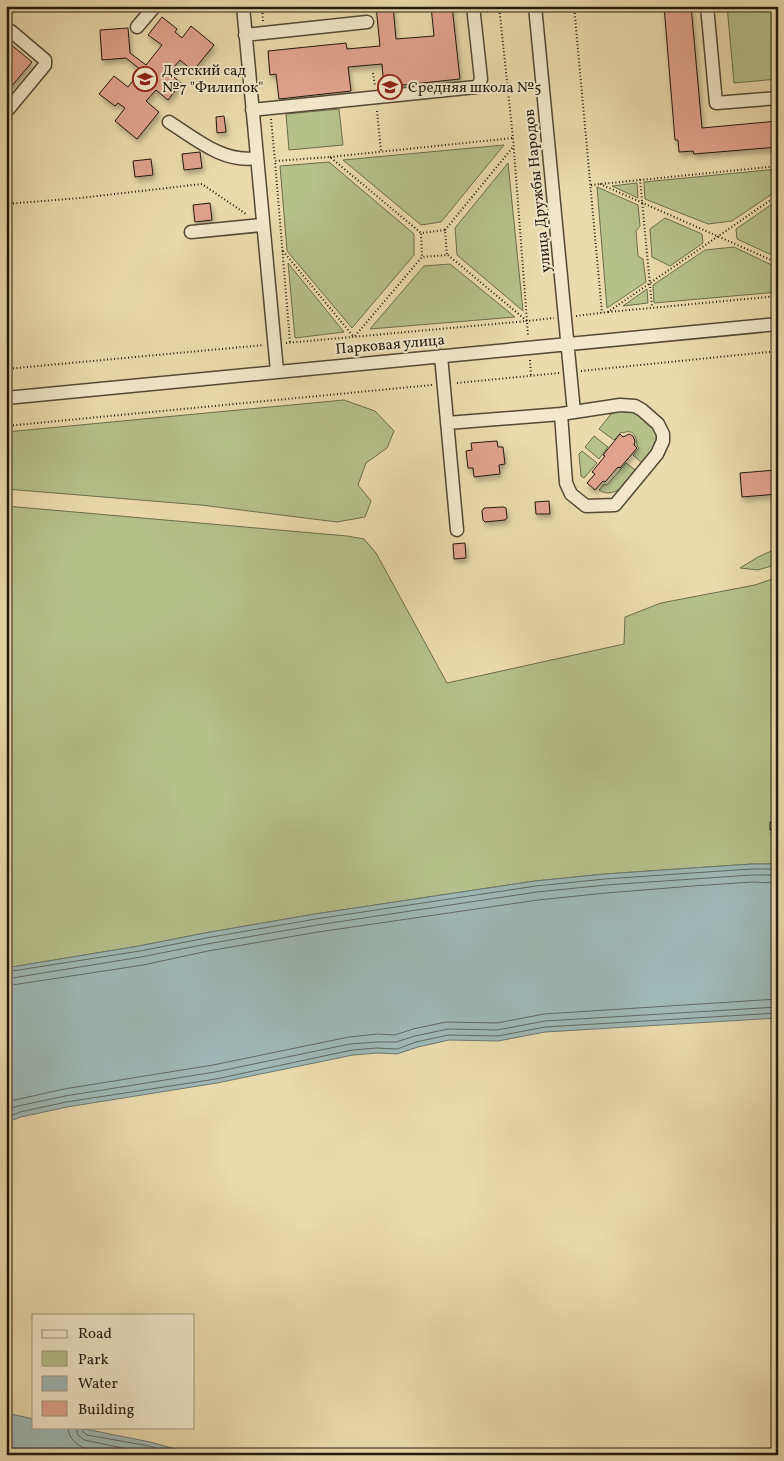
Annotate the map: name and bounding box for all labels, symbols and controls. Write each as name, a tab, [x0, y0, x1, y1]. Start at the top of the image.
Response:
place label: Детский сад №7 "Филипок"	[162, 61, 263, 99]
school or university icon: Детский сад №7 "Филипок"	[132, 66, 158, 92]
school or university icon: Средняя школа №5	[377, 74, 403, 100]
place label: Средняя школа №5	[408, 78, 541, 99]
street label: улица Дружбы Народов	[519, 108, 558, 274]
street label: Парковая улица	[335, 330, 446, 361]
legend	[32, 1314, 195, 1428]
text: Road	[78, 1324, 112, 1345]
text: Park	[78, 1350, 109, 1371]
text: Water	[78, 1374, 118, 1395]
text: Building	[78, 1400, 135, 1421]

